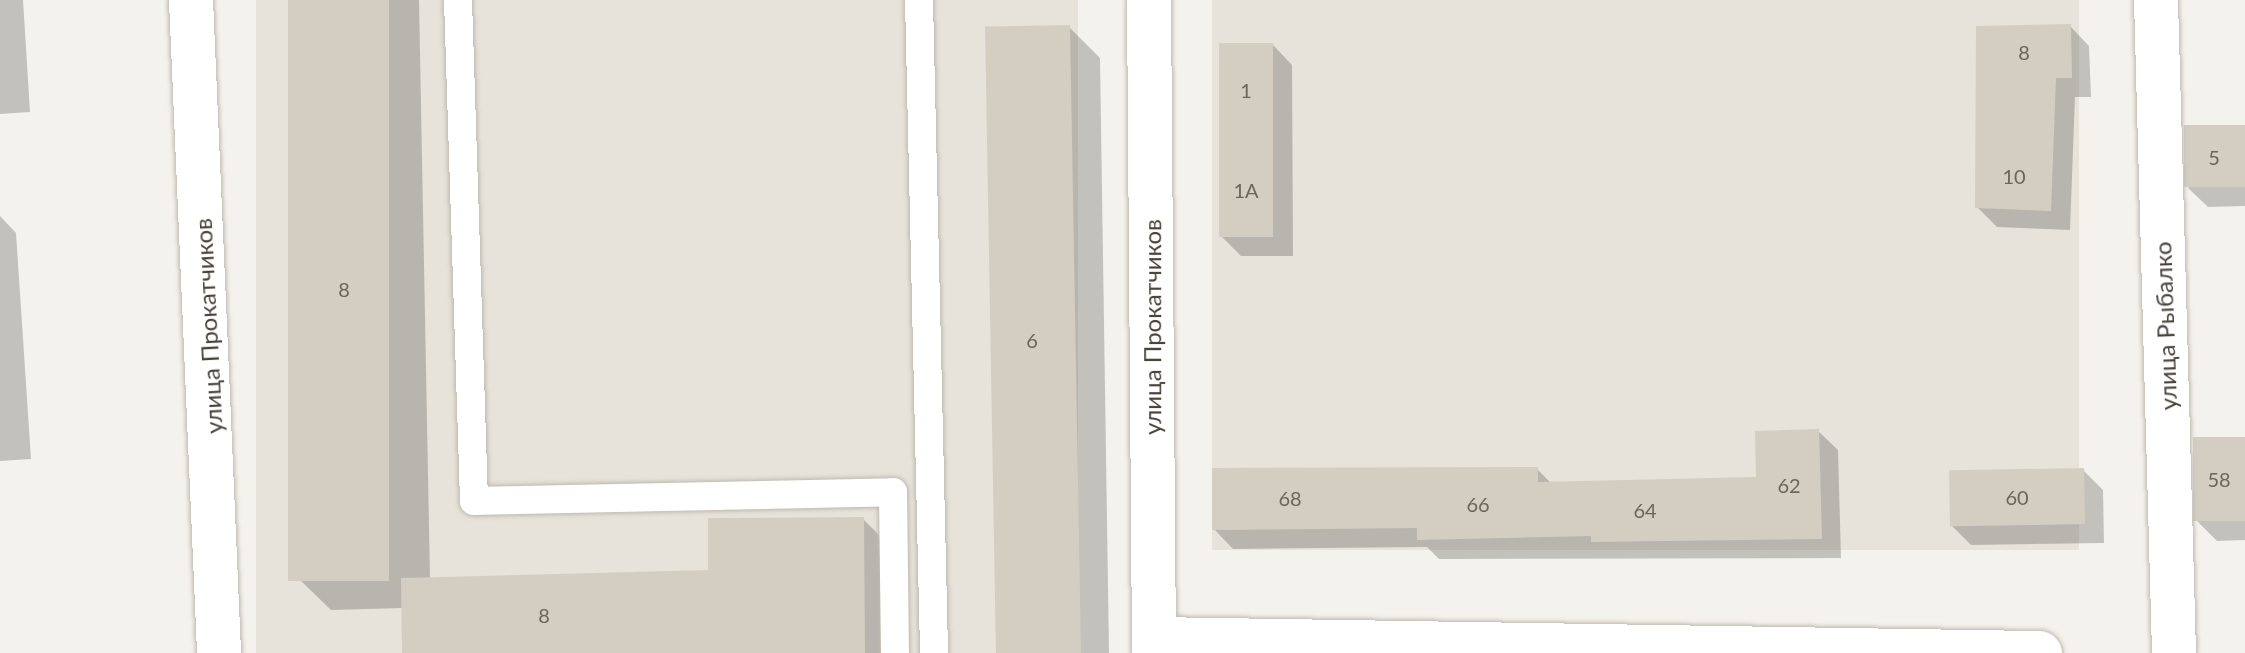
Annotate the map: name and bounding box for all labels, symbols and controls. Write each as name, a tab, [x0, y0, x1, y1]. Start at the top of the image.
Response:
house number: 8	[2018, 40, 2030, 64]
house number: 1	[1240, 78, 1252, 102]
house number: 5	[2208, 145, 2220, 169]
house number: 10	[2002, 164, 2026, 188]
house number: 1А	[1233, 178, 1259, 202]
street label: улица Прокатчиков	[188, 217, 228, 435]
street label: улица Прокатчиков	[1138, 219, 1166, 435]
street label: улица Рыбалко	[2148, 241, 2182, 411]
house number: 8	[338, 277, 350, 301]
house number: 6	[1026, 328, 1038, 352]
house number: 58	[2207, 467, 2231, 491]
house number: 62	[1777, 473, 1801, 497]
house number: 60	[2005, 485, 2029, 509]
house number: 68	[1278, 486, 1302, 510]
house number: 66	[1466, 492, 1490, 516]
house number: 64	[1633, 498, 1657, 522]
house number: 8	[538, 603, 550, 627]

